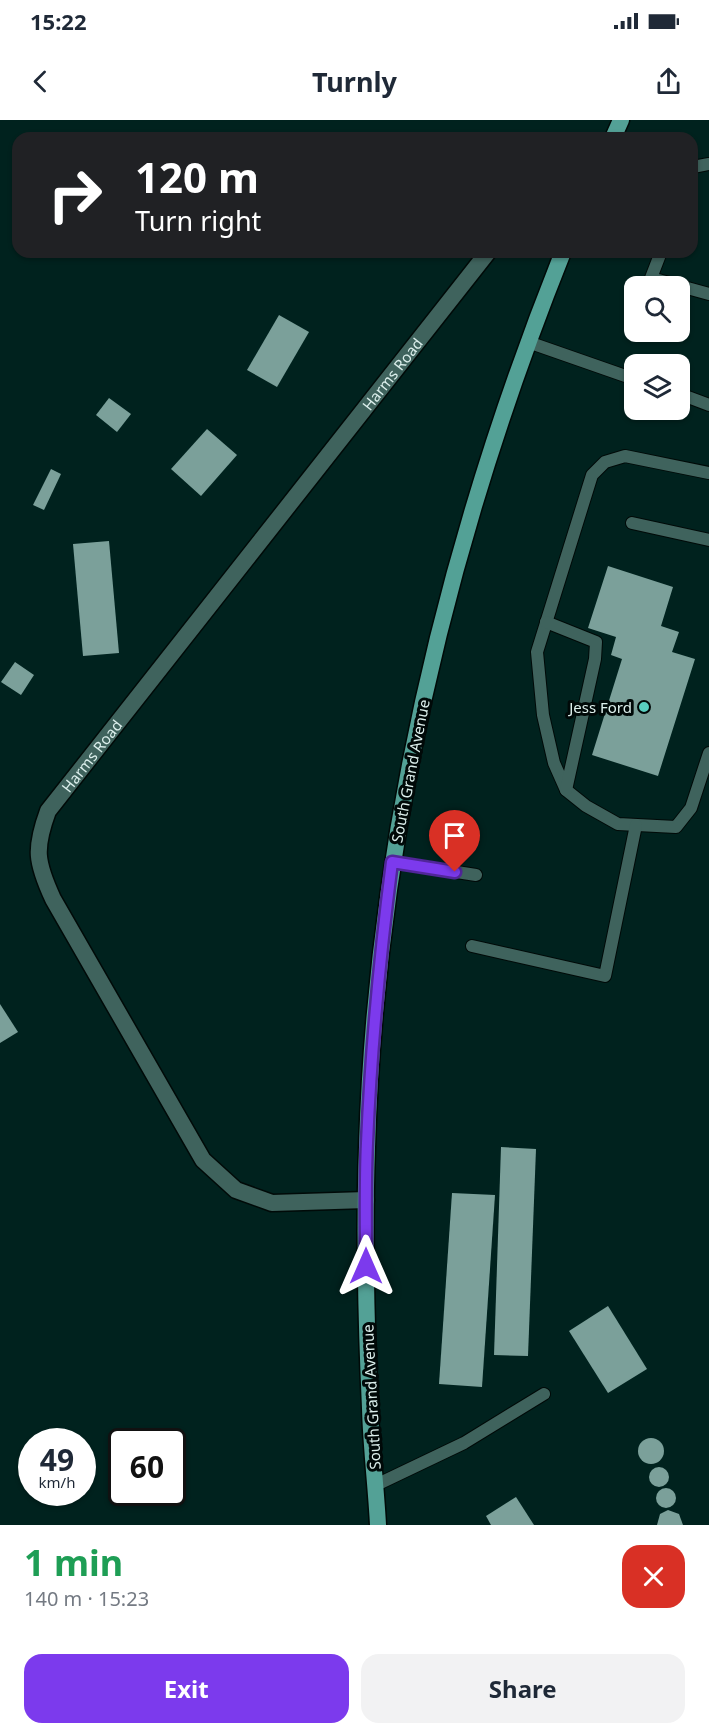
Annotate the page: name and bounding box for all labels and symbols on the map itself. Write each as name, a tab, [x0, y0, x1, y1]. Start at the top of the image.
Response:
street label: Harms Road	[357, 334, 427, 414]
place label: Jess Ford	[567, 697, 632, 717]
street label: South Grand Avenue	[386, 698, 434, 844]
marker: Jess Ford	[637, 700, 651, 714]
street label: Harms Road	[57, 715, 126, 796]
pin	[429, 810, 480, 872]
position arrow	[334, 1234, 398, 1298]
street label: South Grand Avenue	[357, 1324, 385, 1470]
speed limit sign: 60	[108, 1428, 186, 1506]

